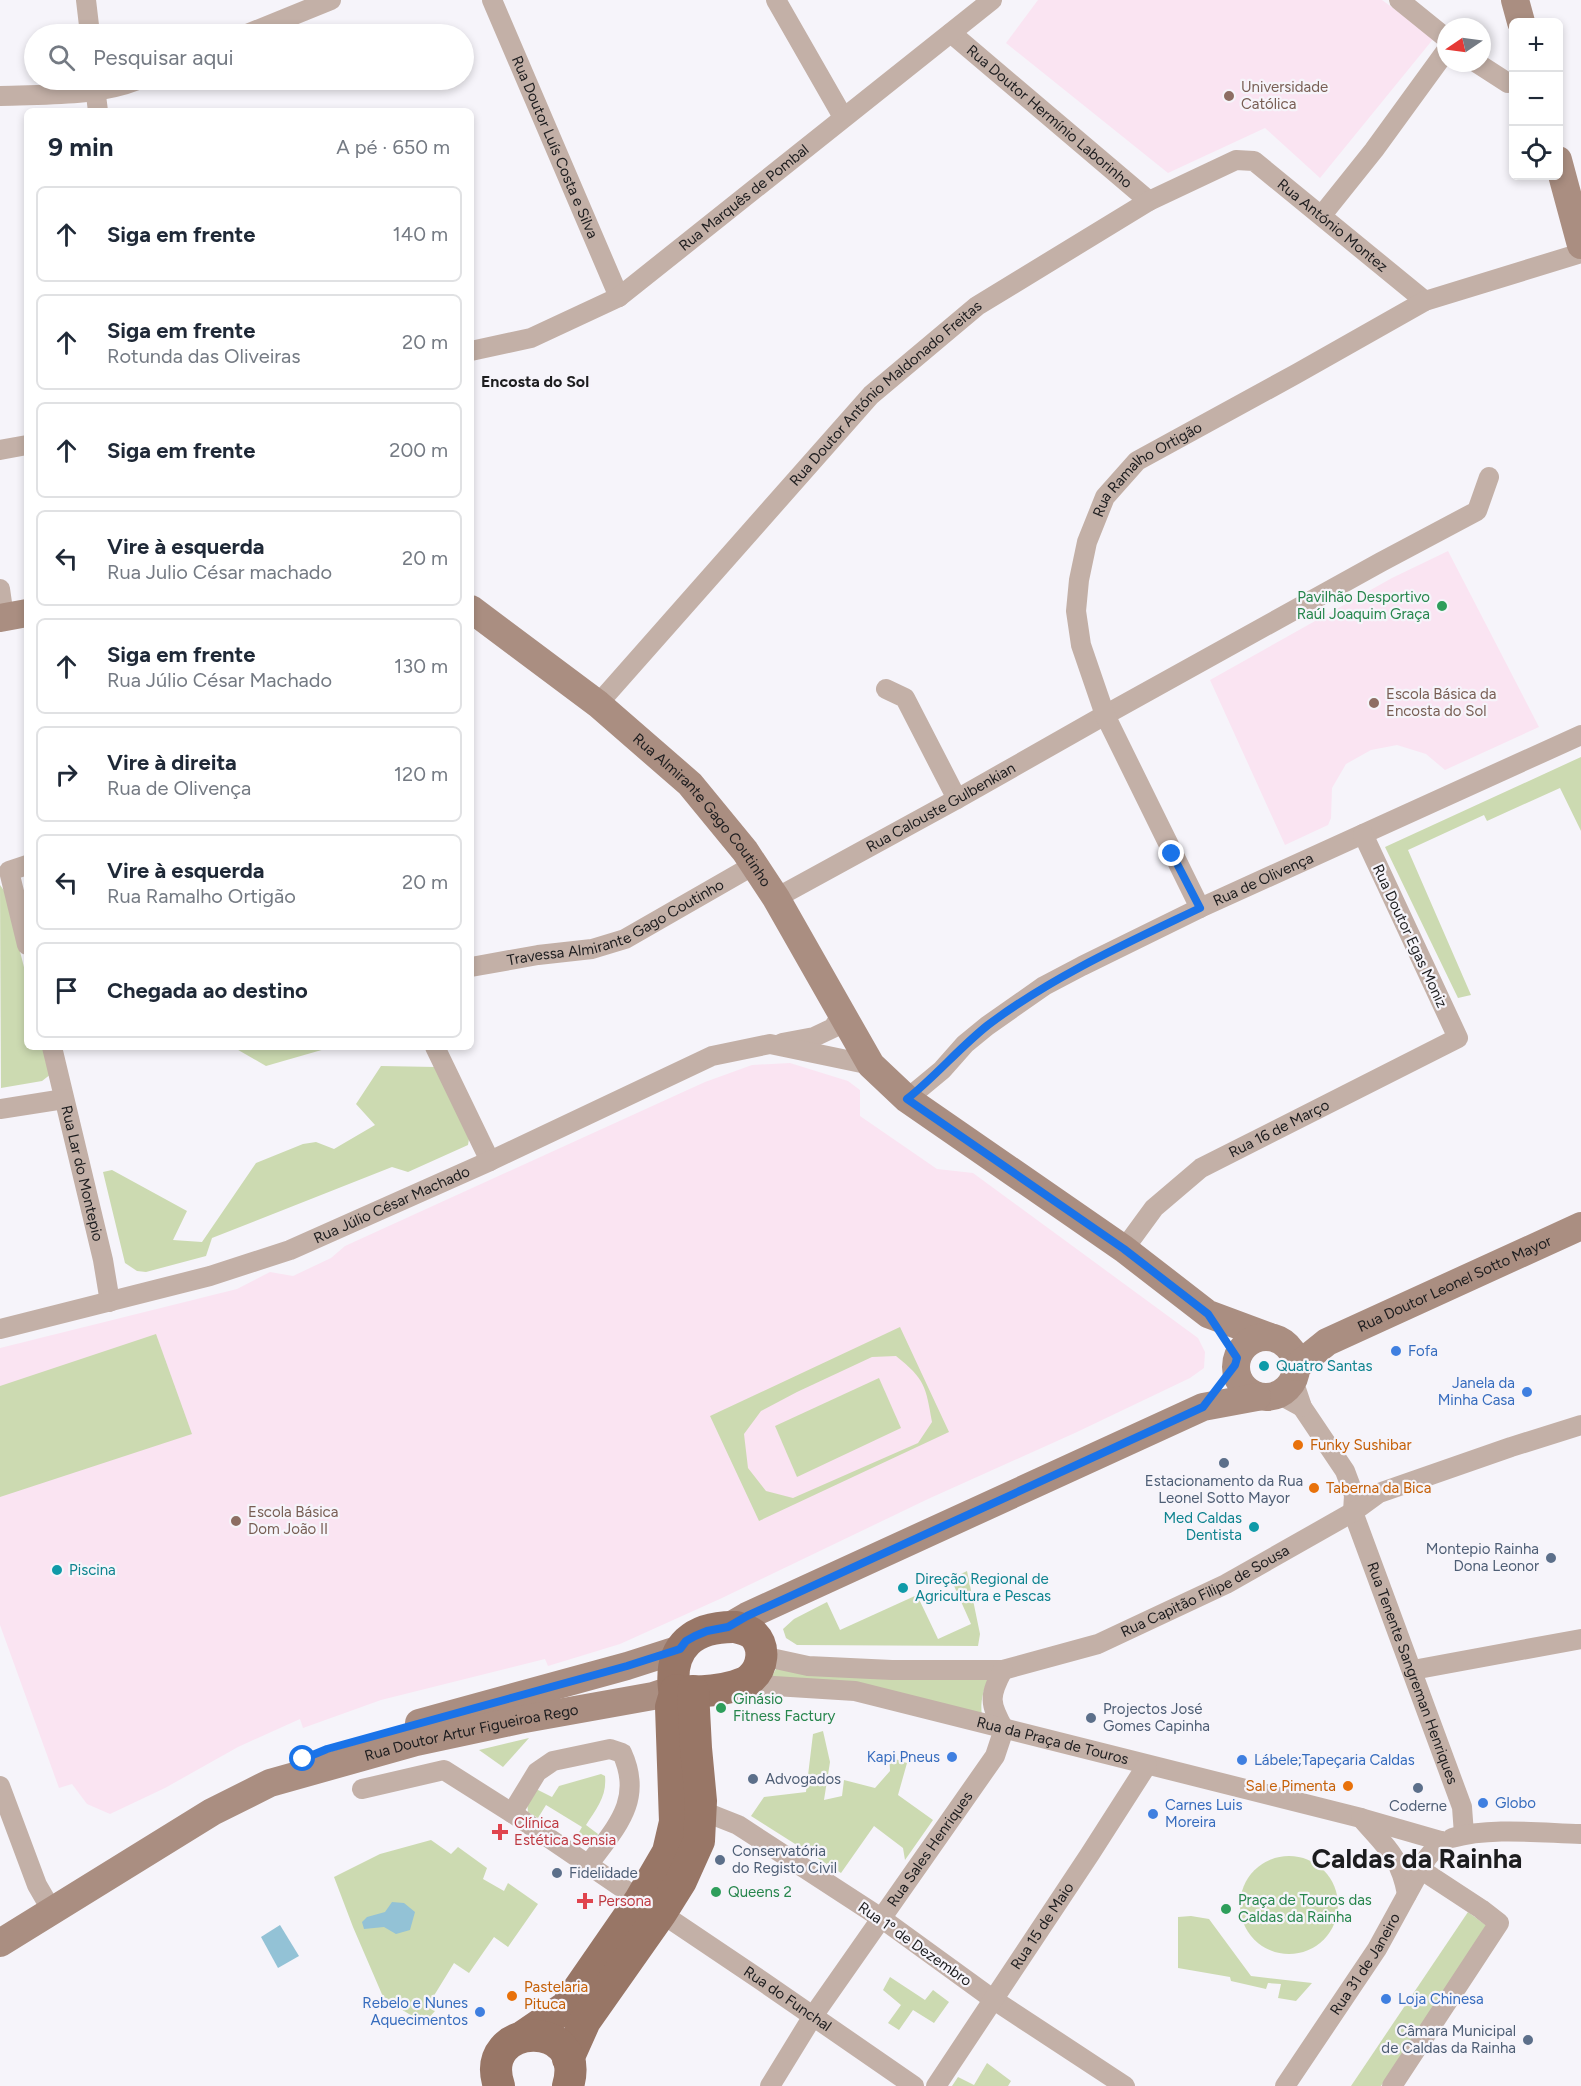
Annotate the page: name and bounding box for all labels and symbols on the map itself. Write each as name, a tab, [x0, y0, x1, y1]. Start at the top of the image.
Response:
north arrow	[1437, 18, 1491, 72]
street label: Rua Doutor Hermínio Laborinho	[963, 41, 1136, 192]
street label: Rua Doutor Luís Costa e Silva	[508, 53, 602, 241]
place label: Universidade Católica	[1241, 78, 1328, 113]
marker: Universidade Católica	[1222, 89, 1236, 103]
street label: Rua Marquês de Pombal	[675, 140, 812, 255]
street label: Rua António Montez	[1274, 175, 1391, 276]
street label: Rua Doutor António Maldonado Freitas	[786, 297, 985, 490]
district label: Encosta do Sol	[481, 372, 589, 391]
street label: Rua Ramalho Ortigão	[1089, 418, 1205, 520]
place label: Pavilhão Desportivo Raúl Joaquim Graça	[1297, 588, 1430, 623]
marker: Pavilhão Desportivo Raúl Joaquim Graça	[1435, 599, 1449, 613]
place label: Escola Básica da Encosta do Sol	[1386, 685, 1497, 720]
marker: Escola Básica da Encosta do Sol	[1367, 696, 1381, 710]
street label: Rua Almirante Gago Coutinho	[629, 730, 775, 890]
street label: Rua Calouste Gulbenkian	[863, 759, 1019, 856]
route end	[1158, 840, 1184, 866]
street label: Rua de Olivença	[1210, 849, 1316, 910]
street label: Rua Doutor Egas Moniz	[1369, 861, 1451, 1011]
street label: Travessa Almirante Gago Coutinho	[506, 875, 727, 969]
street label: Rua 16 de Março	[1226, 1095, 1333, 1161]
street label: Rua Lar do Montepio	[57, 1104, 107, 1244]
street label: Rua Júlio César Machado	[311, 1162, 473, 1247]
street label: Rua Doutor Leonel Sotto Mayor	[1355, 1232, 1554, 1336]
place label: Fofa	[1408, 1342, 1438, 1360]
marker: Fofa	[1389, 1344, 1403, 1358]
place label: Quatro Santas	[1276, 1357, 1372, 1375]
marker: Quatro Santas	[1257, 1359, 1271, 1373]
place label: Janela da Minha Casa	[1438, 1374, 1515, 1409]
marker: Janela da Minha Casa	[1520, 1385, 1534, 1399]
place label: Funky Sushibar	[1310, 1436, 1412, 1454]
marker: Funky Sushibar	[1291, 1438, 1305, 1452]
marker: Estacionamento da Rua Leonel Sotto Mayor	[1217, 1456, 1231, 1470]
place label: Estacionamento da Rua Leonel Sotto Mayor	[1145, 1472, 1303, 1507]
place label: Taberna da Bica	[1326, 1479, 1431, 1497]
marker: Taberna da Bica	[1307, 1481, 1321, 1495]
place label: Escola Básica Dom João II	[248, 1503, 338, 1538]
place label: Med Caldas Dentista	[1163, 1509, 1242, 1544]
marker: Escola Básica Dom João II	[229, 1514, 243, 1528]
marker: Med Caldas Dentista	[1247, 1520, 1261, 1534]
place label: Montepio Rainha Dona Leonor	[1426, 1540, 1539, 1575]
street label: Rua Capitão Filipe de Sousa	[1118, 1541, 1292, 1641]
marker: Montepio Rainha Dona Leonor	[1544, 1551, 1558, 1565]
street label: Rua Tenente Sangreman Henriques	[1363, 1559, 1462, 1787]
place label: Piscina	[69, 1561, 116, 1579]
marker: Piscina	[50, 1563, 64, 1577]
place label: Direção Regional de Agricultura e Pescas	[915, 1570, 1051, 1605]
marker: Direção Regional de Agricultura e Pescas	[896, 1581, 910, 1595]
place label: Ginásio Fitness Factury	[733, 1690, 835, 1725]
street label: Rua Doutor Artur Figueiroa Rego	[363, 1700, 580, 1765]
place label: Projectos José Gomes Capinha	[1103, 1700, 1210, 1735]
marker: Ginásio Fitness Factury	[714, 1701, 728, 1715]
marker: Projectos José Gomes Capinha	[1084, 1711, 1098, 1725]
street label: Rua da Praça de Touros	[975, 1713, 1131, 1768]
route start	[289, 1745, 315, 1771]
place label: Kapi Pneus	[867, 1748, 940, 1766]
marker: Kapi Pneus	[945, 1750, 959, 1764]
place label: Lábele;Tapeçaria Caldas	[1254, 1751, 1415, 1769]
marker: Lábele;Tapeçaria Caldas	[1235, 1753, 1249, 1767]
place label: Advogados	[765, 1770, 841, 1788]
marker: Advogados	[746, 1772, 760, 1786]
place label: Sal e Pimenta	[1245, 1777, 1336, 1795]
marker: Sal e Pimenta	[1341, 1779, 1355, 1793]
marker: Coderne	[1411, 1781, 1425, 1795]
street label: Rua Sales Henriques	[883, 1788, 977, 1910]
place label: Globo	[1495, 1794, 1536, 1812]
place label: Carnes Luis Moreira	[1165, 1796, 1242, 1831]
marker: Globo	[1476, 1796, 1490, 1810]
place label: Coderne	[1389, 1797, 1447, 1815]
marker: Carnes Luis Moreira	[1146, 1807, 1160, 1821]
place label: Clínica Estética Sensia	[514, 1814, 616, 1849]
marker: Clínica Estética Sensia	[491, 1823, 509, 1841]
place label: Conservatória do Registo Civil	[732, 1842, 837, 1877]
district label: Caldas da Rainha	[1312, 1842, 1522, 1875]
marker: Conservatória do Registo Civil	[713, 1853, 727, 1867]
place label: Fidelidade	[569, 1864, 638, 1882]
marker: Fidelidade	[550, 1866, 564, 1880]
street label: Rua 15 de Maio	[1007, 1879, 1078, 1973]
place label: Queens 2	[728, 1883, 792, 1901]
marker: Queens 2	[709, 1885, 723, 1899]
place label: Praça de Touros das Caldas da Rainha	[1238, 1891, 1372, 1926]
marker: Persona	[576, 1892, 594, 1910]
place label: Persona	[598, 1892, 652, 1910]
street label: Rua 1º de Dezembro	[855, 1898, 976, 1990]
marker: Praça de Touros das Caldas da Rainha	[1219, 1902, 1233, 1916]
street label: Rua 31 de Janeiro	[1326, 1910, 1404, 2018]
street label: Rua do Funchal	[740, 1962, 835, 2035]
place label: Pastelaria Pituca	[524, 1978, 588, 2013]
marker: Pastelaria Pituca	[505, 1989, 519, 2003]
place label: Loja Chinesa	[1398, 1990, 1484, 2008]
marker: Loja Chinesa	[1379, 1992, 1393, 2006]
place label: Rebelo e Nunes Aquecimentos	[362, 1994, 468, 2029]
marker: Rebelo e Nunes Aquecimentos	[473, 2005, 487, 2019]
place label: Câmara Municipal de Caldas da Rainha	[1381, 2022, 1516, 2057]
marker: Câmara Municipal de Caldas da Rainha	[1521, 2033, 1535, 2047]

